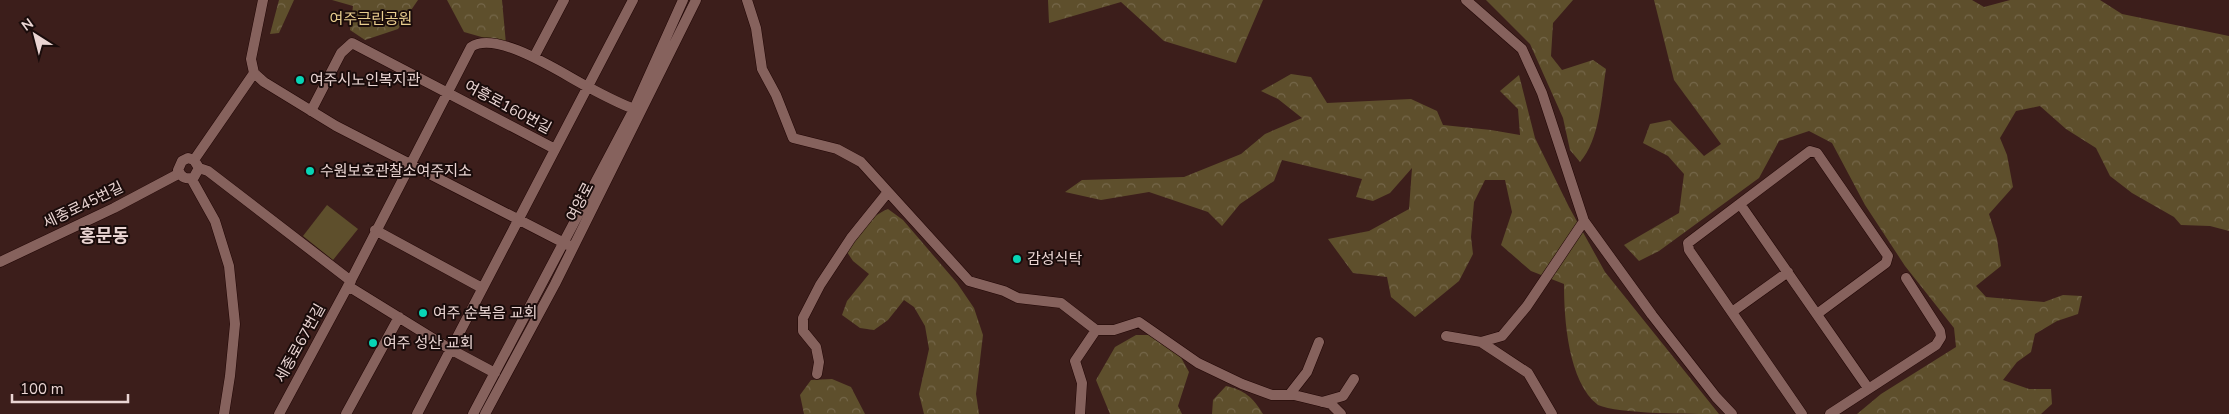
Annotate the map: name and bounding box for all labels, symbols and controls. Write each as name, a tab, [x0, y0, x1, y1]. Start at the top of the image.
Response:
park label: 여주근린공원	[330, 9, 412, 29]
north arrow	[10, 10, 60, 60]
text: N	[18, 14, 37, 36]
place label: 여주시노인복지관	[310, 70, 421, 90]
marker: 여주시노인복지관	[294, 74, 306, 86]
street label: 여흥로160번길	[461, 76, 555, 138]
place label: 수원보호관찰소여주지소	[320, 161, 472, 181]
marker: 수원보호관찰소여주지소	[304, 165, 316, 177]
street label: 세종로45번길	[40, 177, 126, 233]
street label: 여양로	[562, 179, 598, 225]
district label: 홍문동	[79, 224, 129, 248]
place label: 감성식탁	[1027, 249, 1082, 269]
marker: 감성식탁	[1011, 253, 1023, 265]
street label: 세종로67번길	[270, 300, 330, 386]
place label: 여주 순복음 교회	[433, 303, 537, 323]
marker: 여주 순복음 교회	[417, 307, 429, 319]
place label: 여주 성산 교회	[383, 333, 474, 353]
marker: 여주 성산 교회	[367, 337, 379, 349]
scale bar	[12, 372, 129, 404]
text: 100 m	[20, 379, 64, 399]

